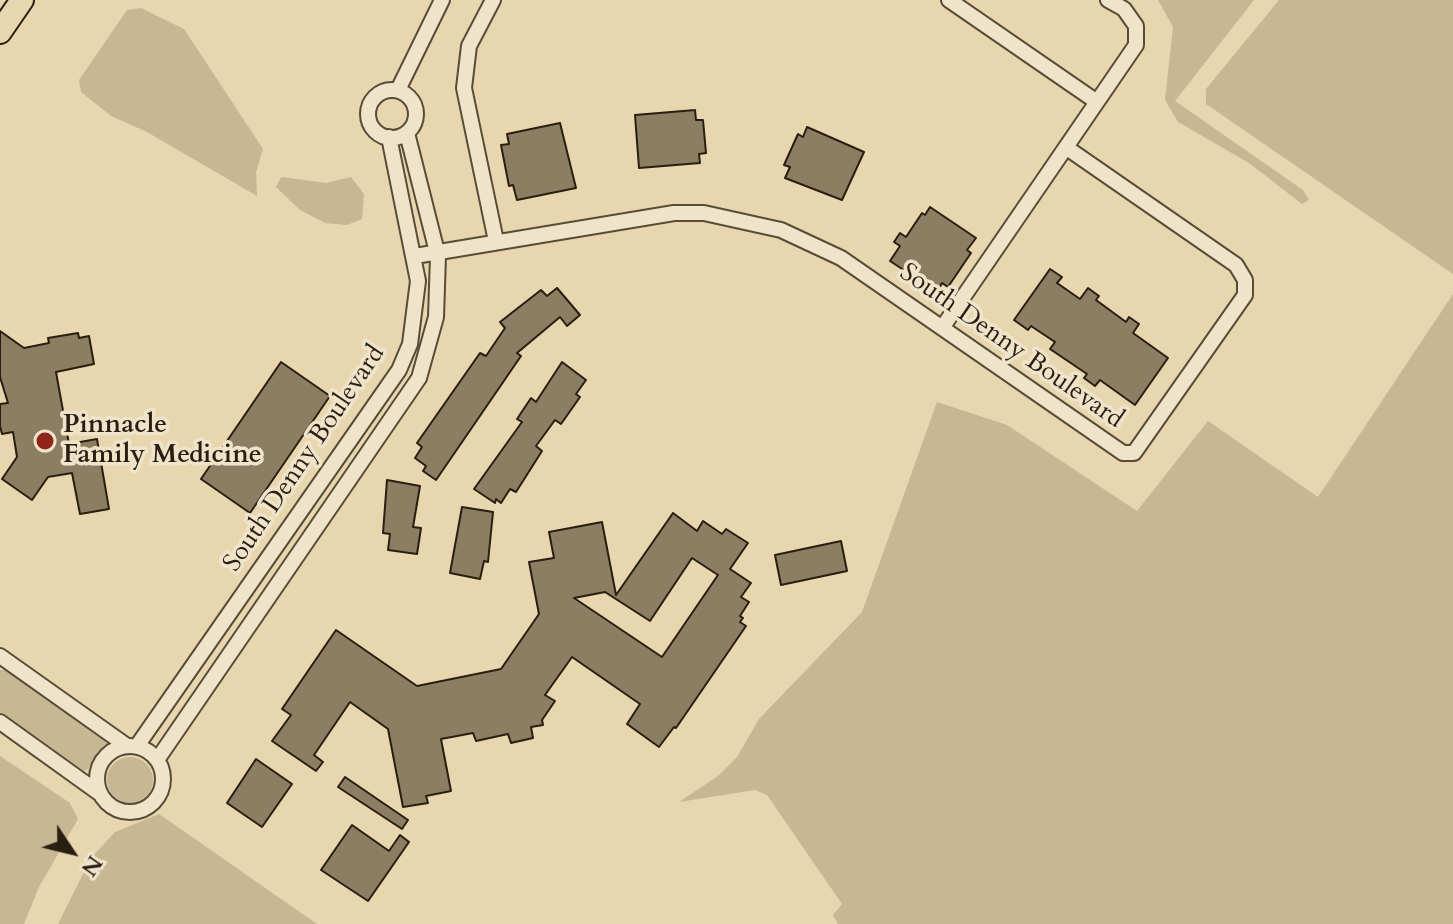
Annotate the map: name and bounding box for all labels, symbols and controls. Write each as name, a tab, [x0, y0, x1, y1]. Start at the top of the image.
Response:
street label: South Denny Boulevard	[893, 258, 1129, 436]
street label: South Denny Boulevard	[218, 340, 392, 578]
place label: Pinnacle Family Medicine	[63, 410, 262, 472]
marker: Pinnacle Family Medicine	[34, 430, 56, 452]
north arrow	[32, 812, 112, 892]
text: N	[74, 849, 109, 882]

